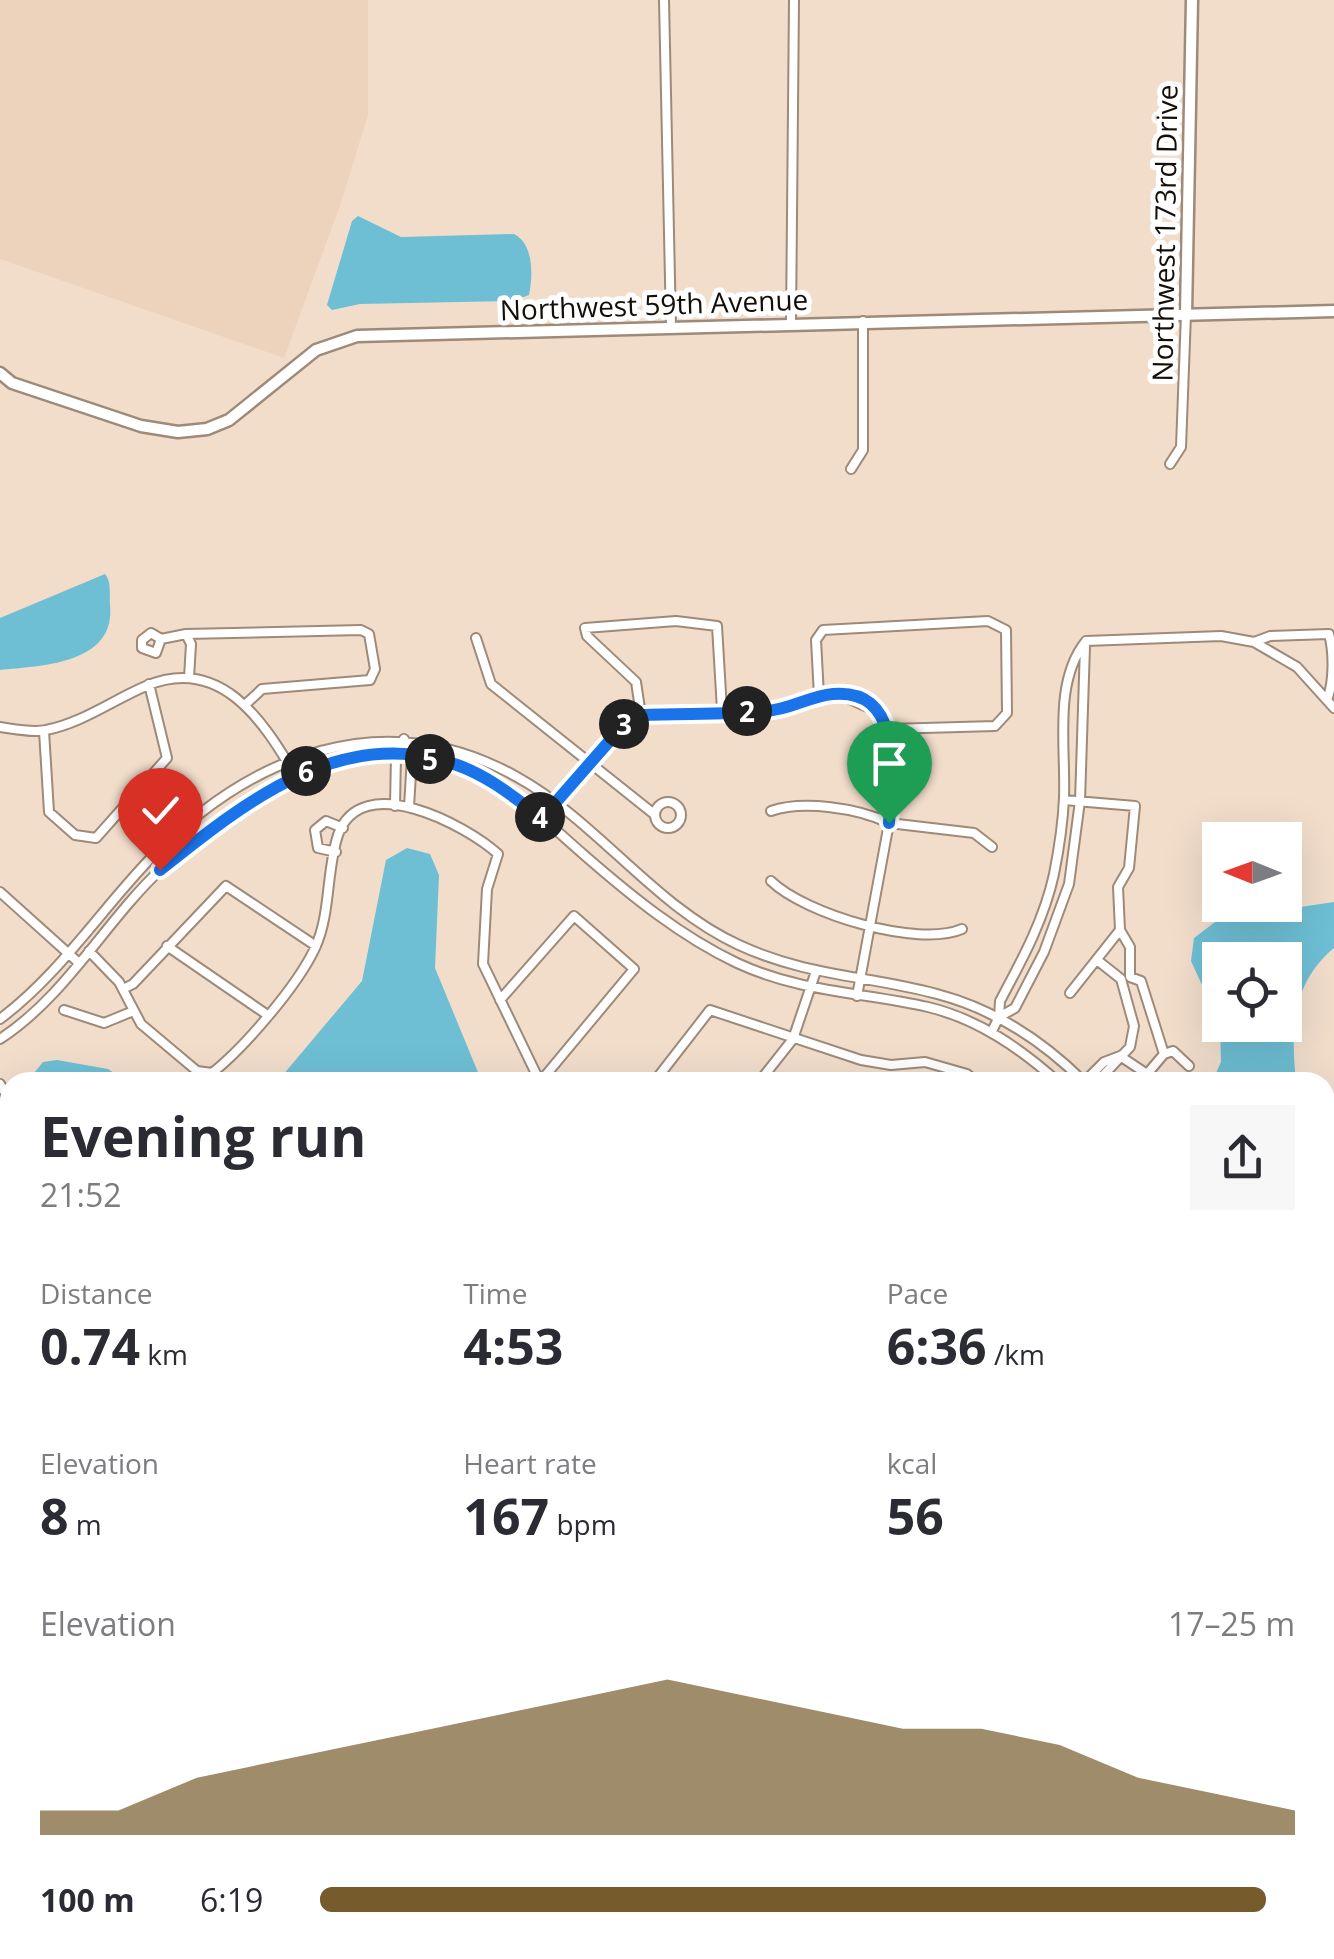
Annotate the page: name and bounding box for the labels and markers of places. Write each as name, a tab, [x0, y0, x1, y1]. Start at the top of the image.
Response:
pin: 2	[722, 686, 772, 736]
pin: 3	[599, 699, 649, 749]
pin	[847, 721, 932, 824]
pin: 5	[405, 734, 455, 784]
pin: 6	[281, 746, 331, 796]
pin	[118, 768, 203, 871]
pin: 4	[515, 792, 565, 842]

